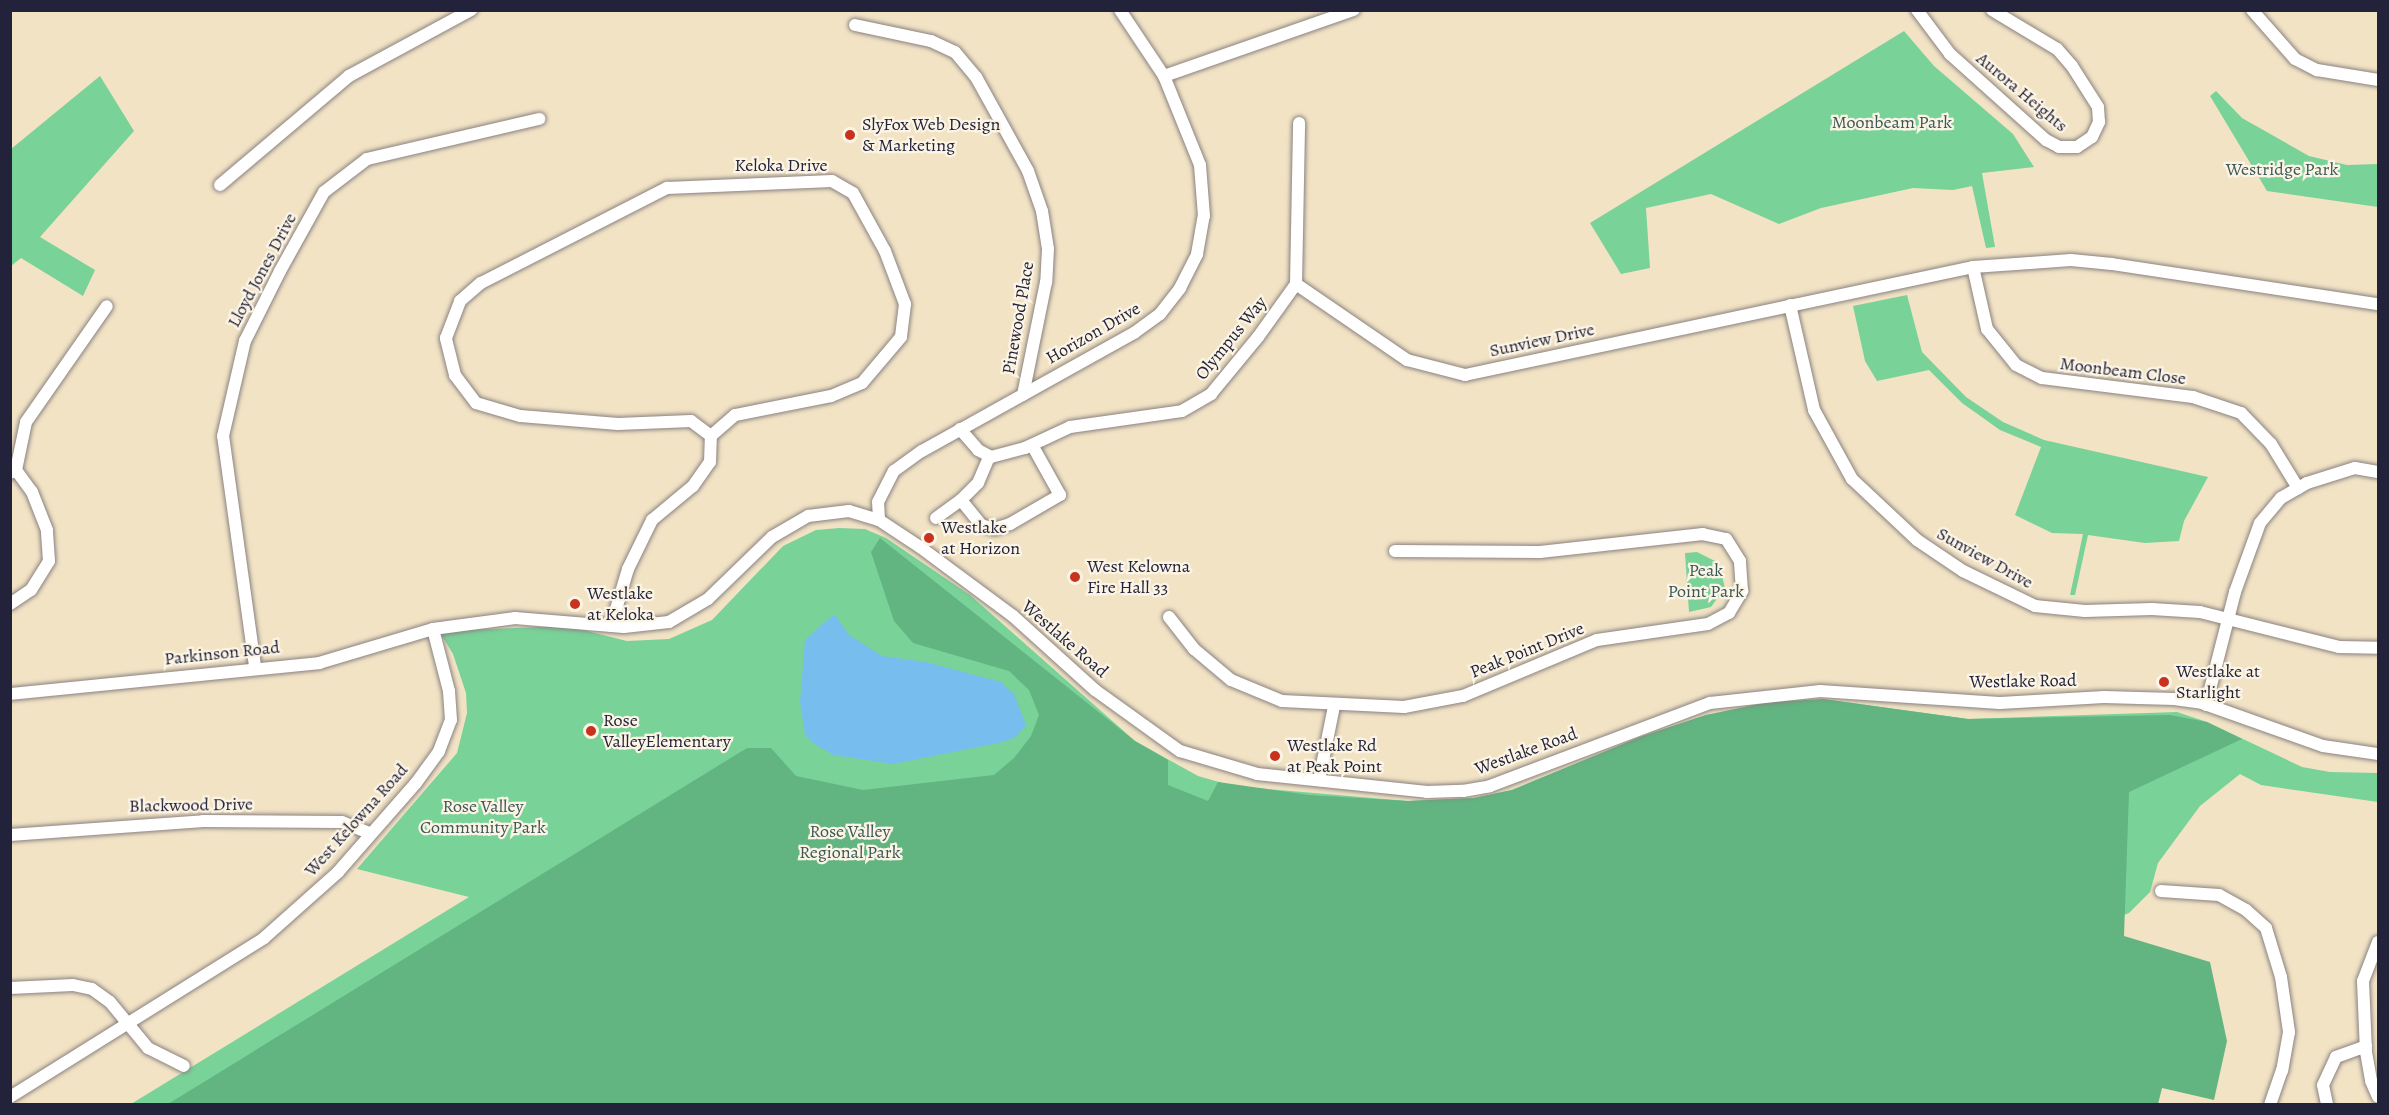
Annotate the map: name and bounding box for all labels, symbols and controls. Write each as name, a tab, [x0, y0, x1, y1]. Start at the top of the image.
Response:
street label: Aurora Heights	[1972, 48, 2072, 136]
park label: Moonbeam Park	[1832, 111, 1952, 133]
place label: SlyFox Web Design & Marketing	[862, 114, 1000, 156]
marker: SlyFox Web Design & Marketing	[843, 128, 857, 142]
street label: Keloka Drive	[734, 154, 828, 176]
park label: Westridge Park	[2226, 158, 2338, 180]
street label: Lloyd Jones Drive	[223, 209, 301, 331]
street label: Pinewood Place	[997, 260, 1039, 376]
street label: Olympus Way	[1191, 292, 1271, 384]
street label: Horizon Drive	[1042, 297, 1144, 369]
street label: Sunview Drive	[1488, 318, 1596, 362]
street label: Moonbeam Close	[2059, 353, 2187, 389]
place label: Westlake at Horizon	[941, 517, 1020, 560]
street label: Sunview Drive	[1933, 523, 2037, 593]
marker: Westlake at Horizon	[922, 531, 936, 545]
place label: West Kelowna Fire Hall 33	[1087, 556, 1190, 598]
park label: Peak Point Park	[1668, 560, 1744, 602]
marker: West Kelowna Fire Hall 33	[1068, 570, 1082, 584]
place label: Westlake at Keloka	[587, 583, 654, 626]
street label: Westlake Road	[1017, 596, 1113, 682]
marker: Westlake at Keloka	[568, 597, 582, 611]
street label: Peak Point Drive	[1467, 617, 1587, 683]
street label: Parkinson Road	[163, 636, 281, 670]
place label: Westlake at Starlight	[2176, 661, 2260, 704]
street label: Westlake Road	[1969, 669, 2077, 693]
marker: Westlake at Starlight	[2157, 675, 2171, 689]
place label: Rose ValleyElementary	[603, 710, 731, 752]
street label: Westlake Road	[1472, 723, 1580, 779]
marker: Rose ValleyElementary	[584, 724, 598, 738]
place label: Westlake Rd at Peak Point	[1287, 735, 1382, 777]
marker: Westlake Rd at Peak Point	[1268, 749, 1282, 763]
street label: West Kelowna Road	[300, 759, 412, 881]
street label: Blackwood Drive	[129, 793, 253, 817]
park label: Rose Valley Community Park	[420, 796, 546, 838]
park label: Rose Valley Regional Park	[799, 821, 901, 864]

